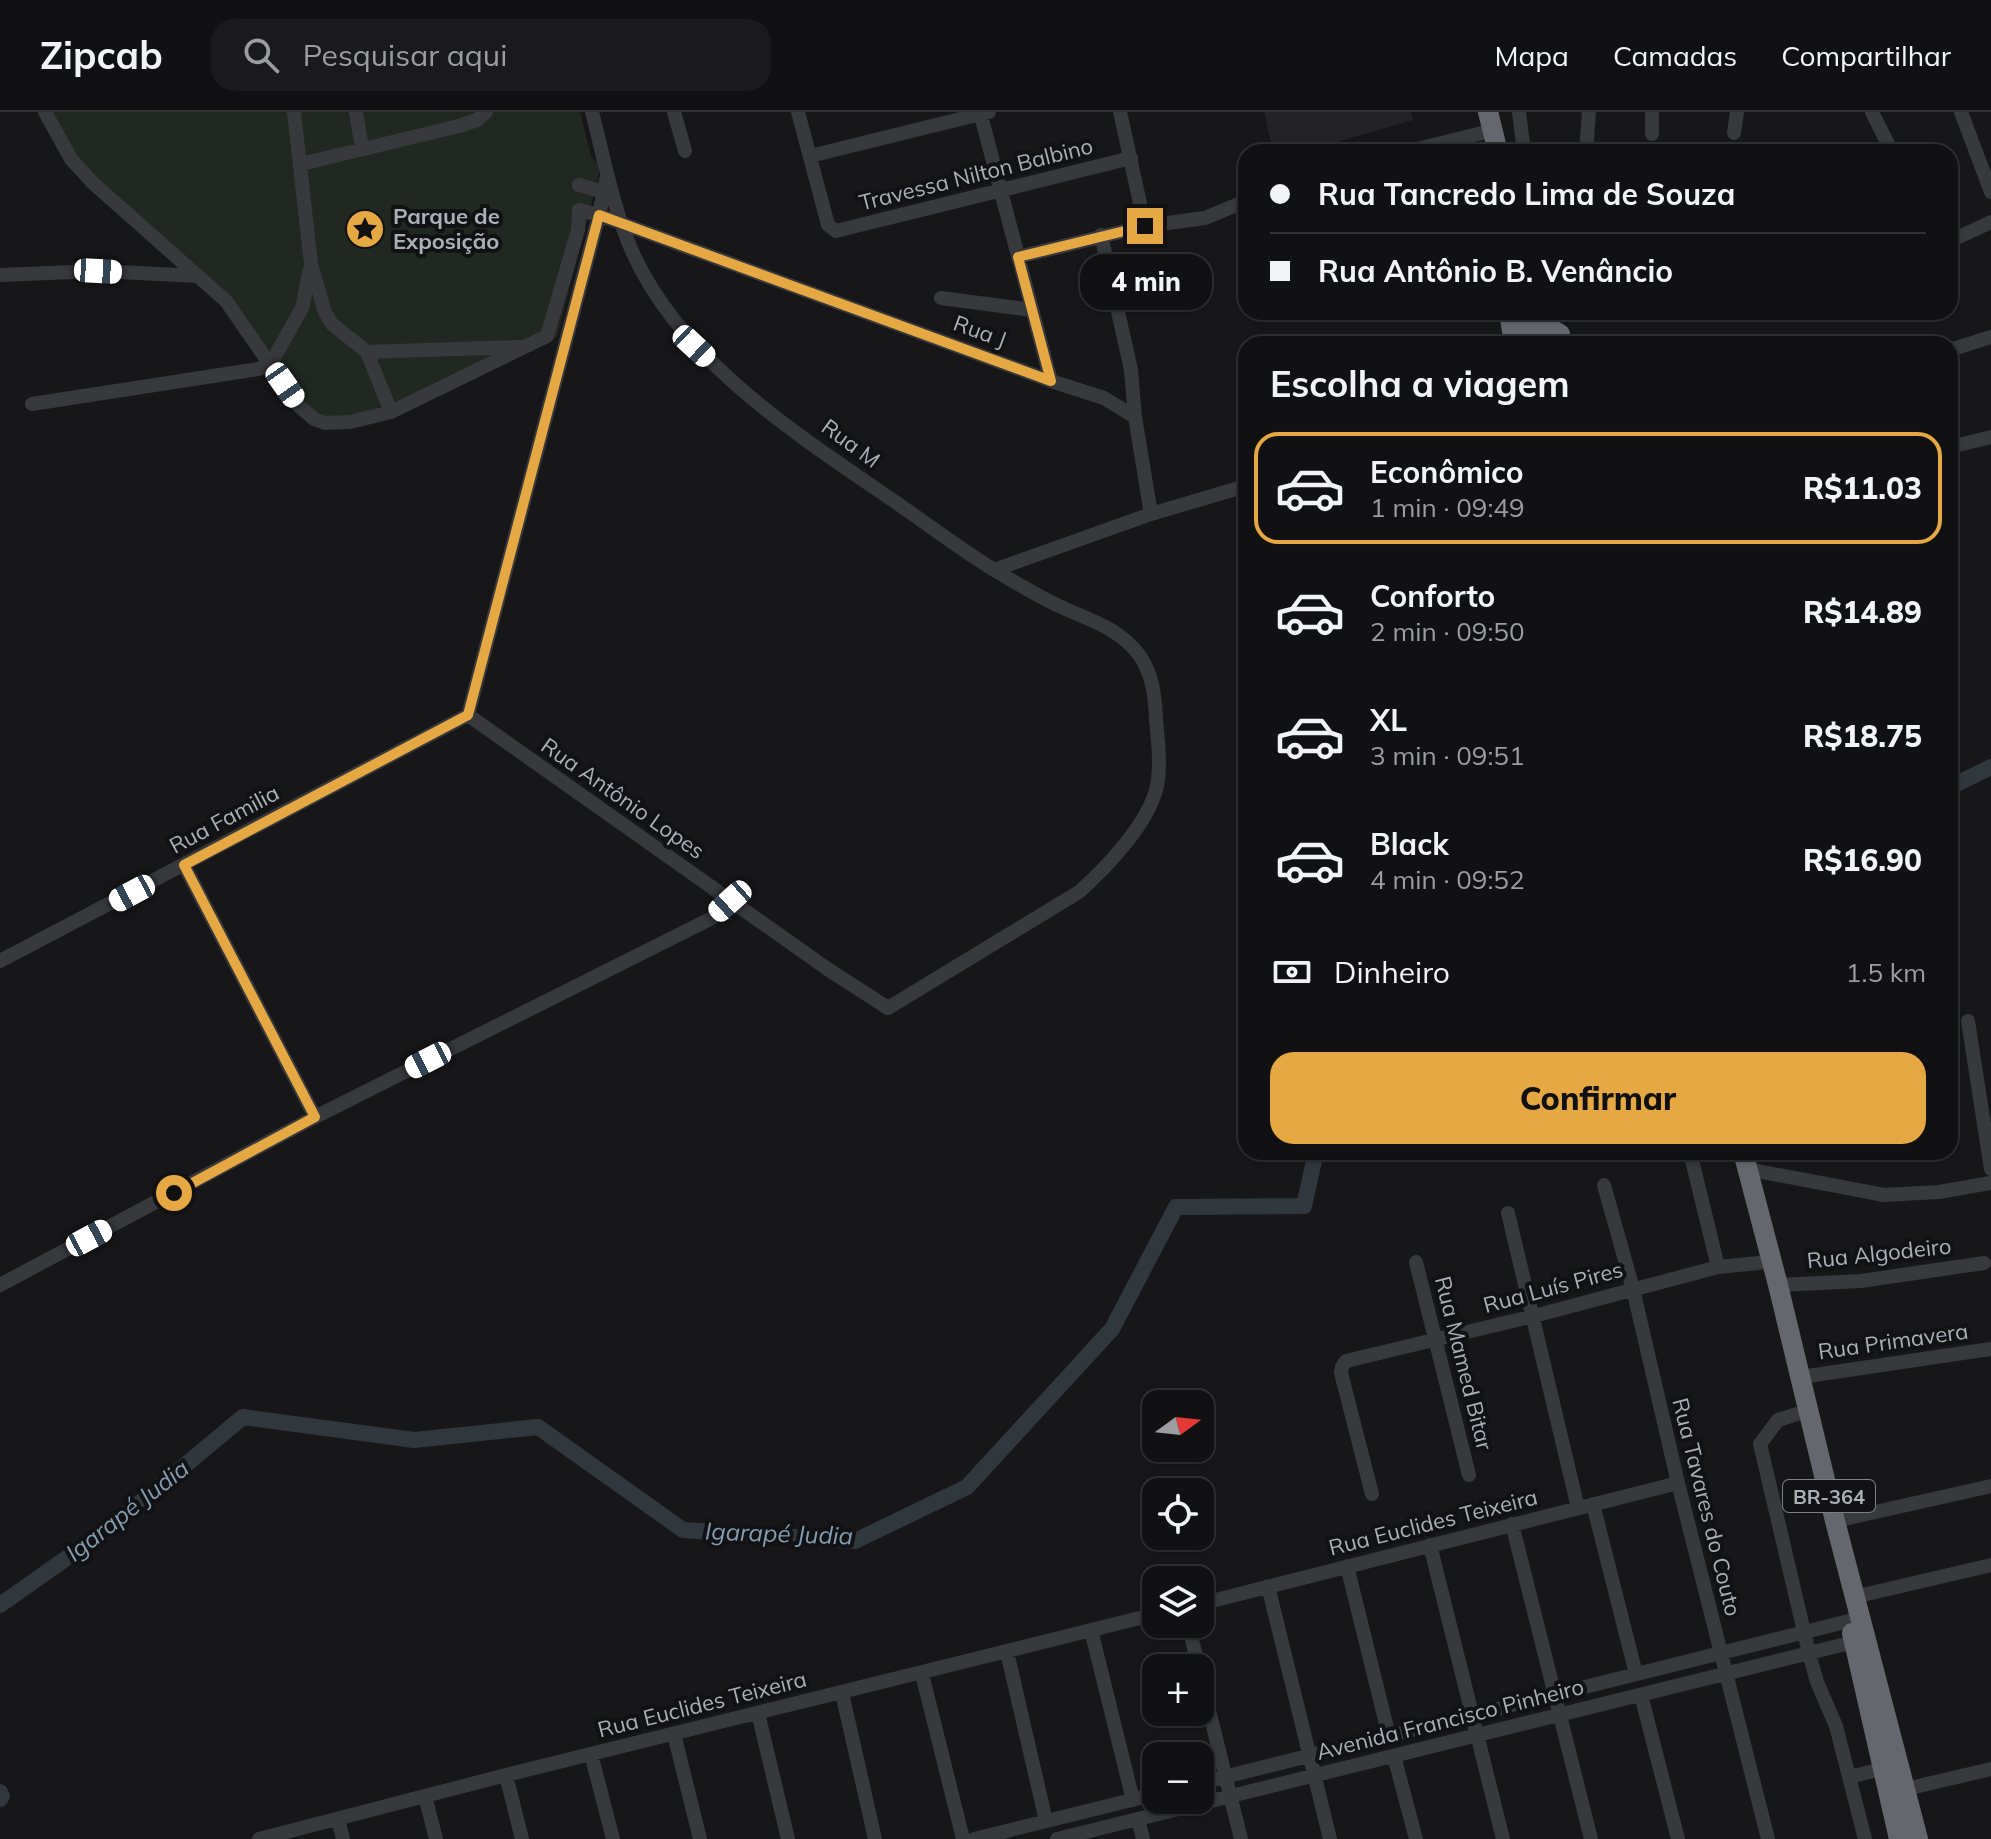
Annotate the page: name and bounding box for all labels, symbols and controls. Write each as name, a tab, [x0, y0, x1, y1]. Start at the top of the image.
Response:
search box	[211, 19, 771, 91]
text: Zipcab	[40, 31, 163, 79]
icon: search	[239, 33, 283, 77]
text: Pesquisar aqui	[303, 36, 507, 74]
text: Mapa	[1494, 38, 1569, 73]
text: Camadas	[1613, 38, 1737, 73]
text: Compartilhar	[1781, 38, 1951, 73]
street label: Travessa Nilton Balbino	[856, 131, 1096, 217]
text: Rua Tancredo Lima de Souza	[1318, 175, 1735, 213]
place label: Parque de Exposição	[393, 202, 500, 255]
place icon: Parque de Exposição	[344, 208, 386, 250]
route end	[1127, 208, 1163, 244]
text: Rua Antônio B. Venâncio	[1318, 252, 1673, 290]
callout: 4 min	[1079, 254, 1211, 310]
car	[73, 258, 123, 284]
text: 4 min	[1111, 265, 1181, 298]
street label: Rua J	[950, 309, 1010, 353]
car	[668, 321, 720, 371]
car	[261, 358, 309, 412]
text: Escolha a viagem	[1270, 361, 1570, 406]
street label: Rua M	[816, 412, 886, 474]
icon: car	[1274, 452, 1346, 524]
text: Econômico	[1370, 453, 1524, 491]
text: R$11.03	[1803, 469, 1922, 507]
text: 1 min · 09:49	[1370, 491, 1525, 524]
icon: car	[1274, 576, 1346, 648]
text: Conforto	[1370, 577, 1495, 615]
text: R$14.89	[1803, 593, 1922, 631]
text: 2 min · 09:50	[1370, 615, 1525, 648]
icon: car	[1274, 700, 1346, 772]
text: XL	[1370, 701, 1407, 739]
text: R$18.75	[1803, 717, 1922, 755]
street label: Rua Antônio Lopes	[536, 731, 710, 865]
text: 3 min · 09:51	[1370, 739, 1525, 772]
street label: Rua Familia	[164, 778, 284, 860]
icon: car	[1274, 824, 1346, 896]
text: Black	[1370, 825, 1449, 863]
text: R$16.90	[1803, 841, 1922, 879]
text: 4 min · 09:52	[1370, 863, 1525, 896]
car	[105, 871, 159, 915]
car	[704, 876, 756, 926]
icon: cash	[1270, 950, 1314, 994]
text: Dinheiro	[1334, 953, 1450, 991]
text: 1.5 km	[1846, 956, 1926, 989]
car	[401, 1038, 455, 1082]
button: Confirmar	[1270, 1052, 1926, 1144]
route start	[156, 1175, 192, 1211]
car	[62, 1216, 116, 1260]
street label: Rua Algodeiro	[1805, 1232, 1953, 1274]
street label: Rua Luís Pires	[1480, 1255, 1626, 1319]
street label: Rua Mamed Bitar	[1429, 1273, 1499, 1453]
street label: Rua Primavera	[1816, 1317, 1970, 1365]
north arrow	[1142, 1390, 1214, 1462]
map controls	[1142, 1390, 1214, 1814]
street label: Rua Tavares do Couto	[1666, 1395, 1748, 1619]
water label: Igarapé Judia	[59, 1453, 195, 1567]
button: locate	[1142, 1478, 1214, 1550]
road number: BR-364	[1783, 1480, 1875, 1512]
street label: Rua Euclides Teixeira	[1326, 1482, 1540, 1562]
water label: Igarapé Judia	[704, 1515, 854, 1551]
button: layers	[1142, 1566, 1214, 1638]
button: +	[1142, 1654, 1214, 1726]
street label: Rua Euclides Teixeira	[595, 1664, 809, 1744]
street label: Avenida Francisco Pinheiro	[1313, 1672, 1587, 1766]
button: −	[1142, 1742, 1214, 1814]

